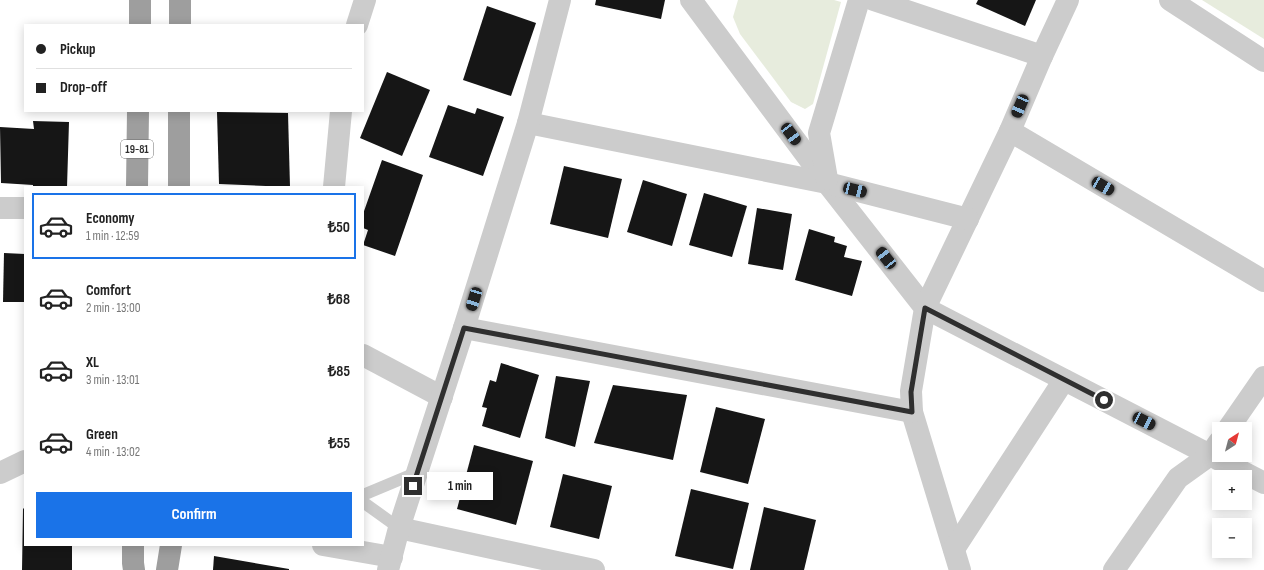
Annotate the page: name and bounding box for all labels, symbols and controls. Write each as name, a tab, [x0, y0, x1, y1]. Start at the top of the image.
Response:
text: Pickup	[60, 40, 96, 59]
text: Drop-off	[60, 78, 107, 97]
car	[1010, 93, 1030, 119]
car	[779, 121, 803, 147]
road number: 19-81	[121, 140, 153, 158]
car	[1090, 175, 1116, 197]
car	[842, 181, 868, 199]
icon: car	[38, 208, 74, 244]
text: Economy	[86, 209, 135, 228]
text: ₺50	[328, 218, 350, 237]
text: 1 min · 12:59	[86, 228, 139, 244]
car	[874, 245, 898, 271]
icon: car	[38, 280, 74, 316]
text: Comfort	[86, 281, 131, 300]
car	[465, 286, 483, 312]
text: ₺68	[327, 290, 350, 309]
text: 2 min · 13:00	[86, 300, 141, 316]
icon: car	[38, 352, 74, 388]
text: XL	[86, 353, 99, 372]
text: ₺85	[328, 362, 350, 381]
text: 3 min · 13:01	[86, 372, 139, 388]
route start	[1095, 391, 1113, 409]
car	[1131, 410, 1157, 432]
north arrow	[1212, 422, 1252, 462]
map controls	[1212, 422, 1252, 558]
icon: car	[38, 424, 74, 460]
text: Green	[86, 425, 118, 444]
text: ₺55	[328, 434, 350, 453]
text: 4 min · 13:02	[86, 444, 140, 460]
button: +	[1212, 470, 1252, 510]
callout: 1 min	[427, 472, 493, 500]
route end	[404, 477, 422, 495]
text: 1 min	[448, 478, 472, 494]
button: Confirm	[36, 492, 352, 538]
button: −	[1212, 518, 1252, 558]

